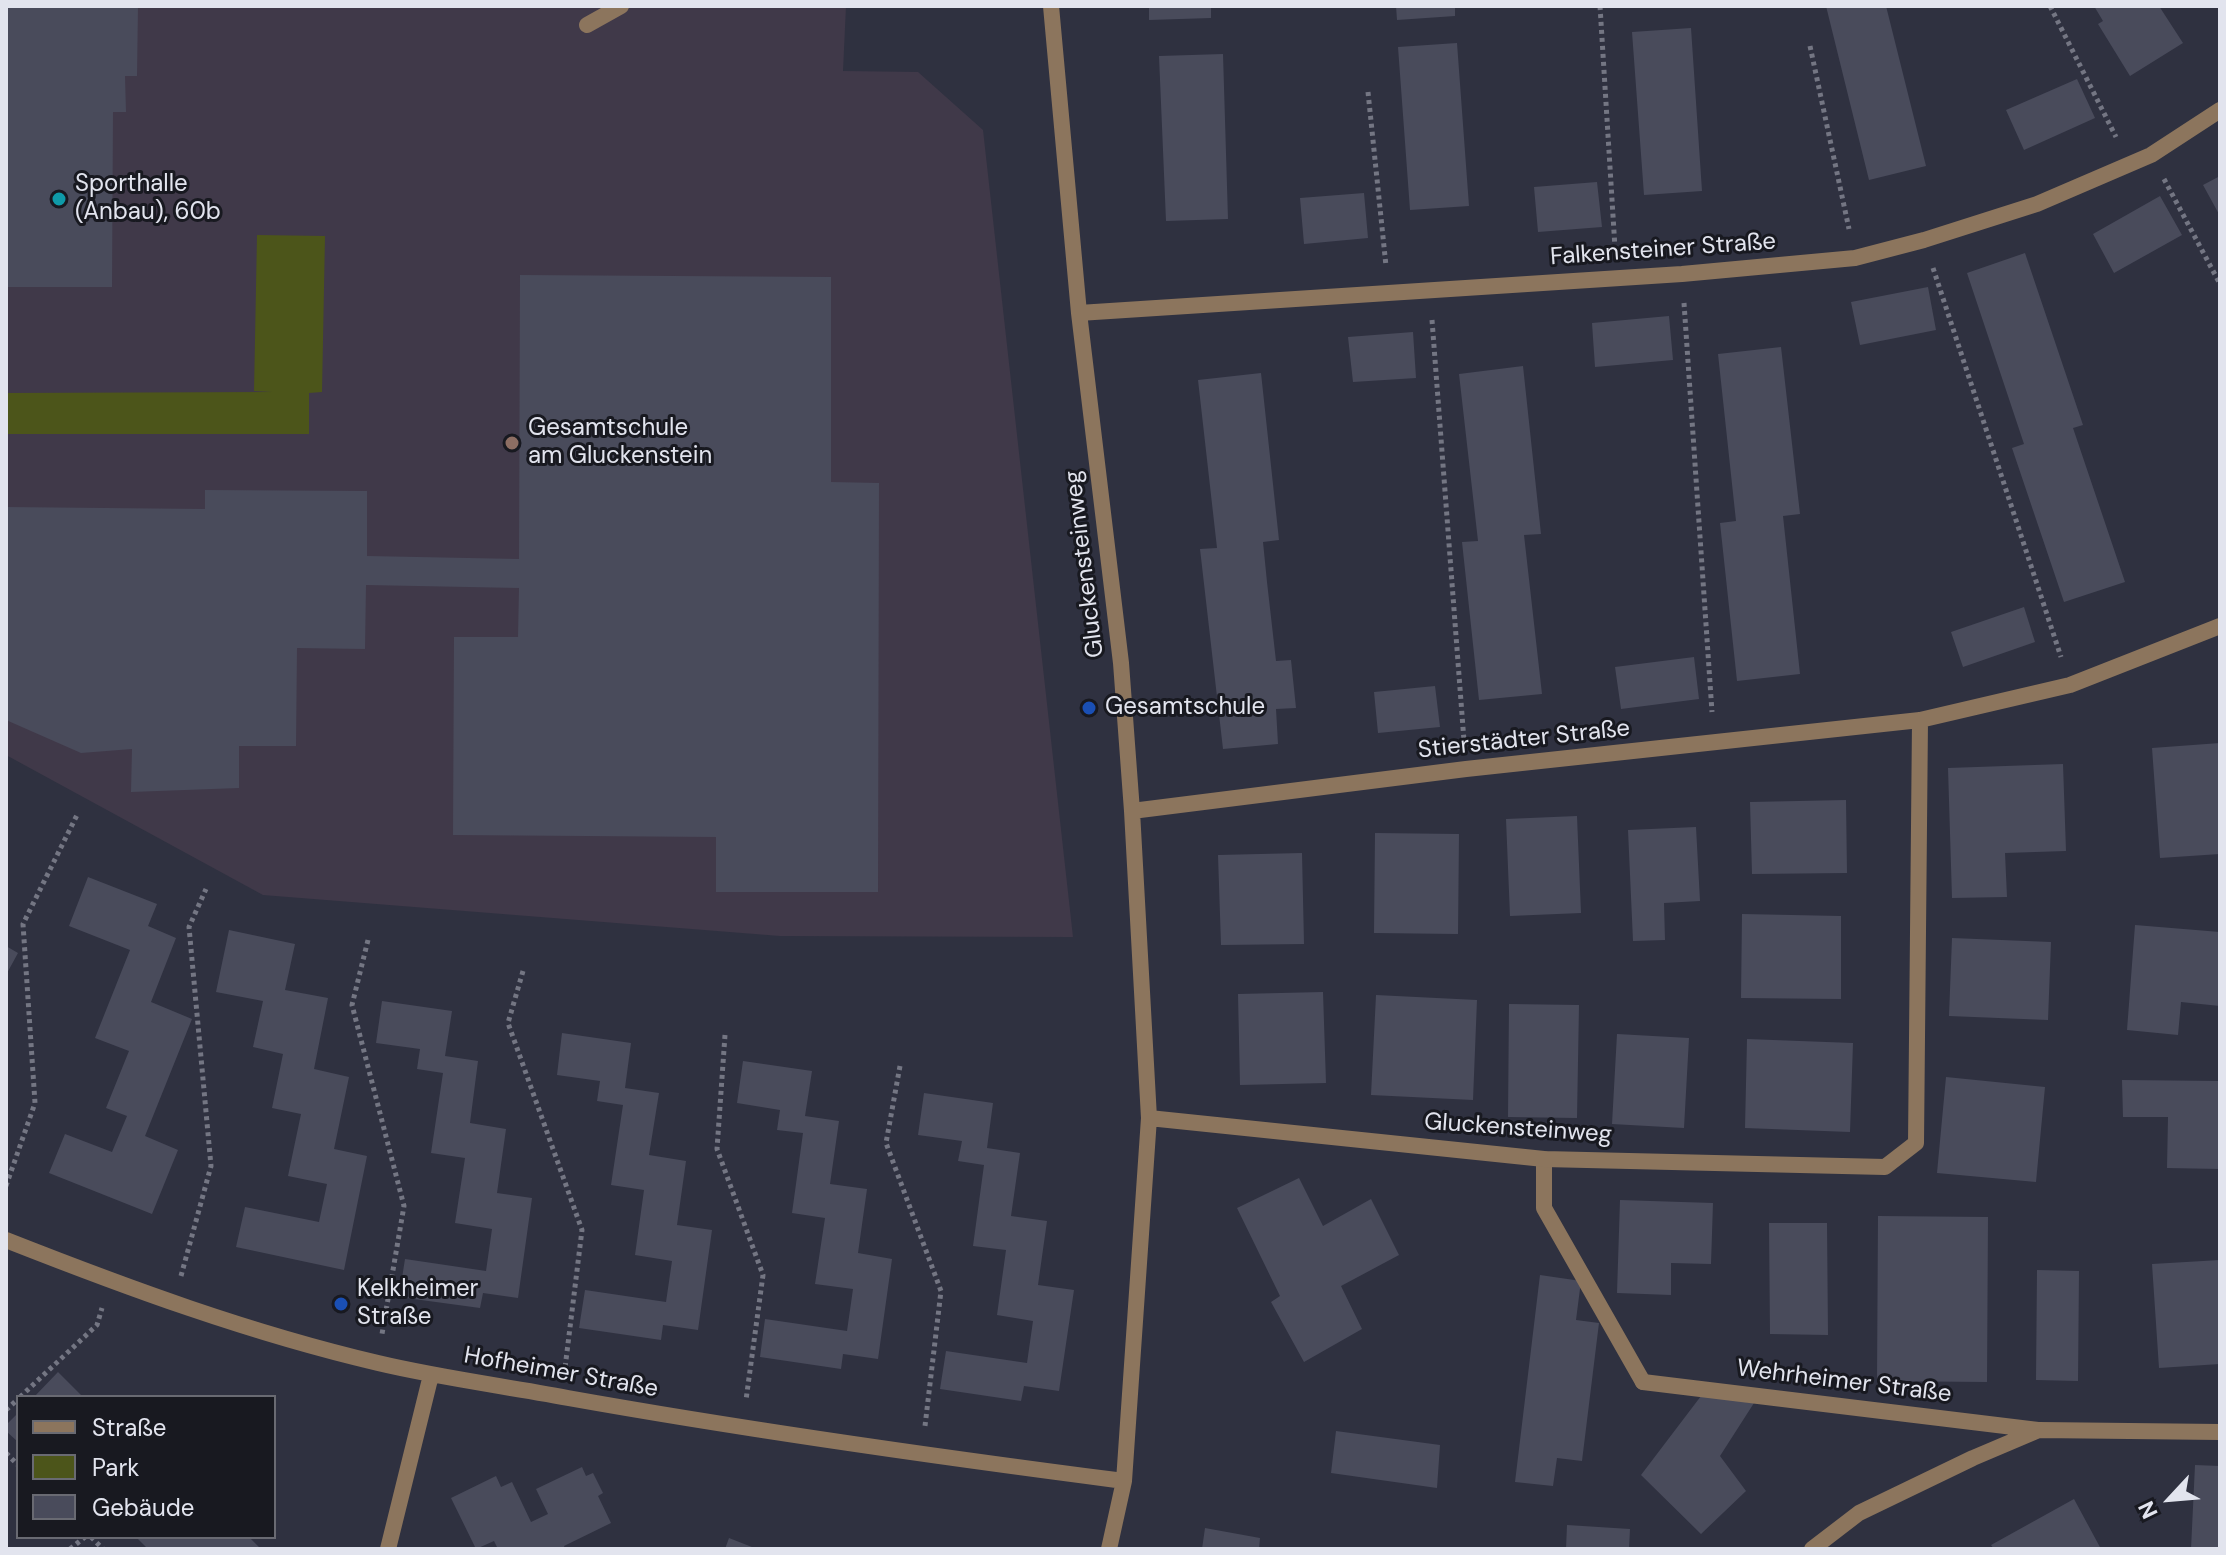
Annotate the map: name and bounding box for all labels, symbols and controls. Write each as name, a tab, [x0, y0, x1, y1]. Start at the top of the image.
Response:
place label: Sporthalle (Anbau), 60b	[75, 171, 221, 227]
marker: Sporthalle (Anbau), 60b	[50, 190, 68, 208]
street label: Falkensteiner Straße	[1549, 228, 1777, 272]
place label: Gesamtschule am Gluckenstein	[528, 415, 712, 471]
marker: Gesamtschule am Gluckenstein	[503, 434, 521, 452]
street label: Gluckensteinweg	[1059, 469, 1111, 659]
place label: Gesamtschule	[1105, 694, 1265, 722]
marker: Gesamtschule	[1080, 699, 1098, 717]
street label: Stierstädter Straße	[1417, 715, 1631, 765]
street label: Gluckensteinweg	[1423, 1108, 1613, 1150]
place label: Kelkheimer Straße	[357, 1276, 478, 1332]
marker: Kelkheimer Straße	[332, 1295, 350, 1313]
street label: Hofheimer Straße	[462, 1342, 660, 1404]
street label: Wehrheimer Straße	[1735, 1355, 1953, 1409]
legend	[16, 1395, 276, 1539]
text: Straße	[92, 1412, 166, 1443]
text: Park	[92, 1452, 139, 1483]
north arrow	[2130, 1459, 2210, 1539]
text: Gebäude	[92, 1492, 194, 1523]
text: N	[2131, 1496, 2165, 1523]

